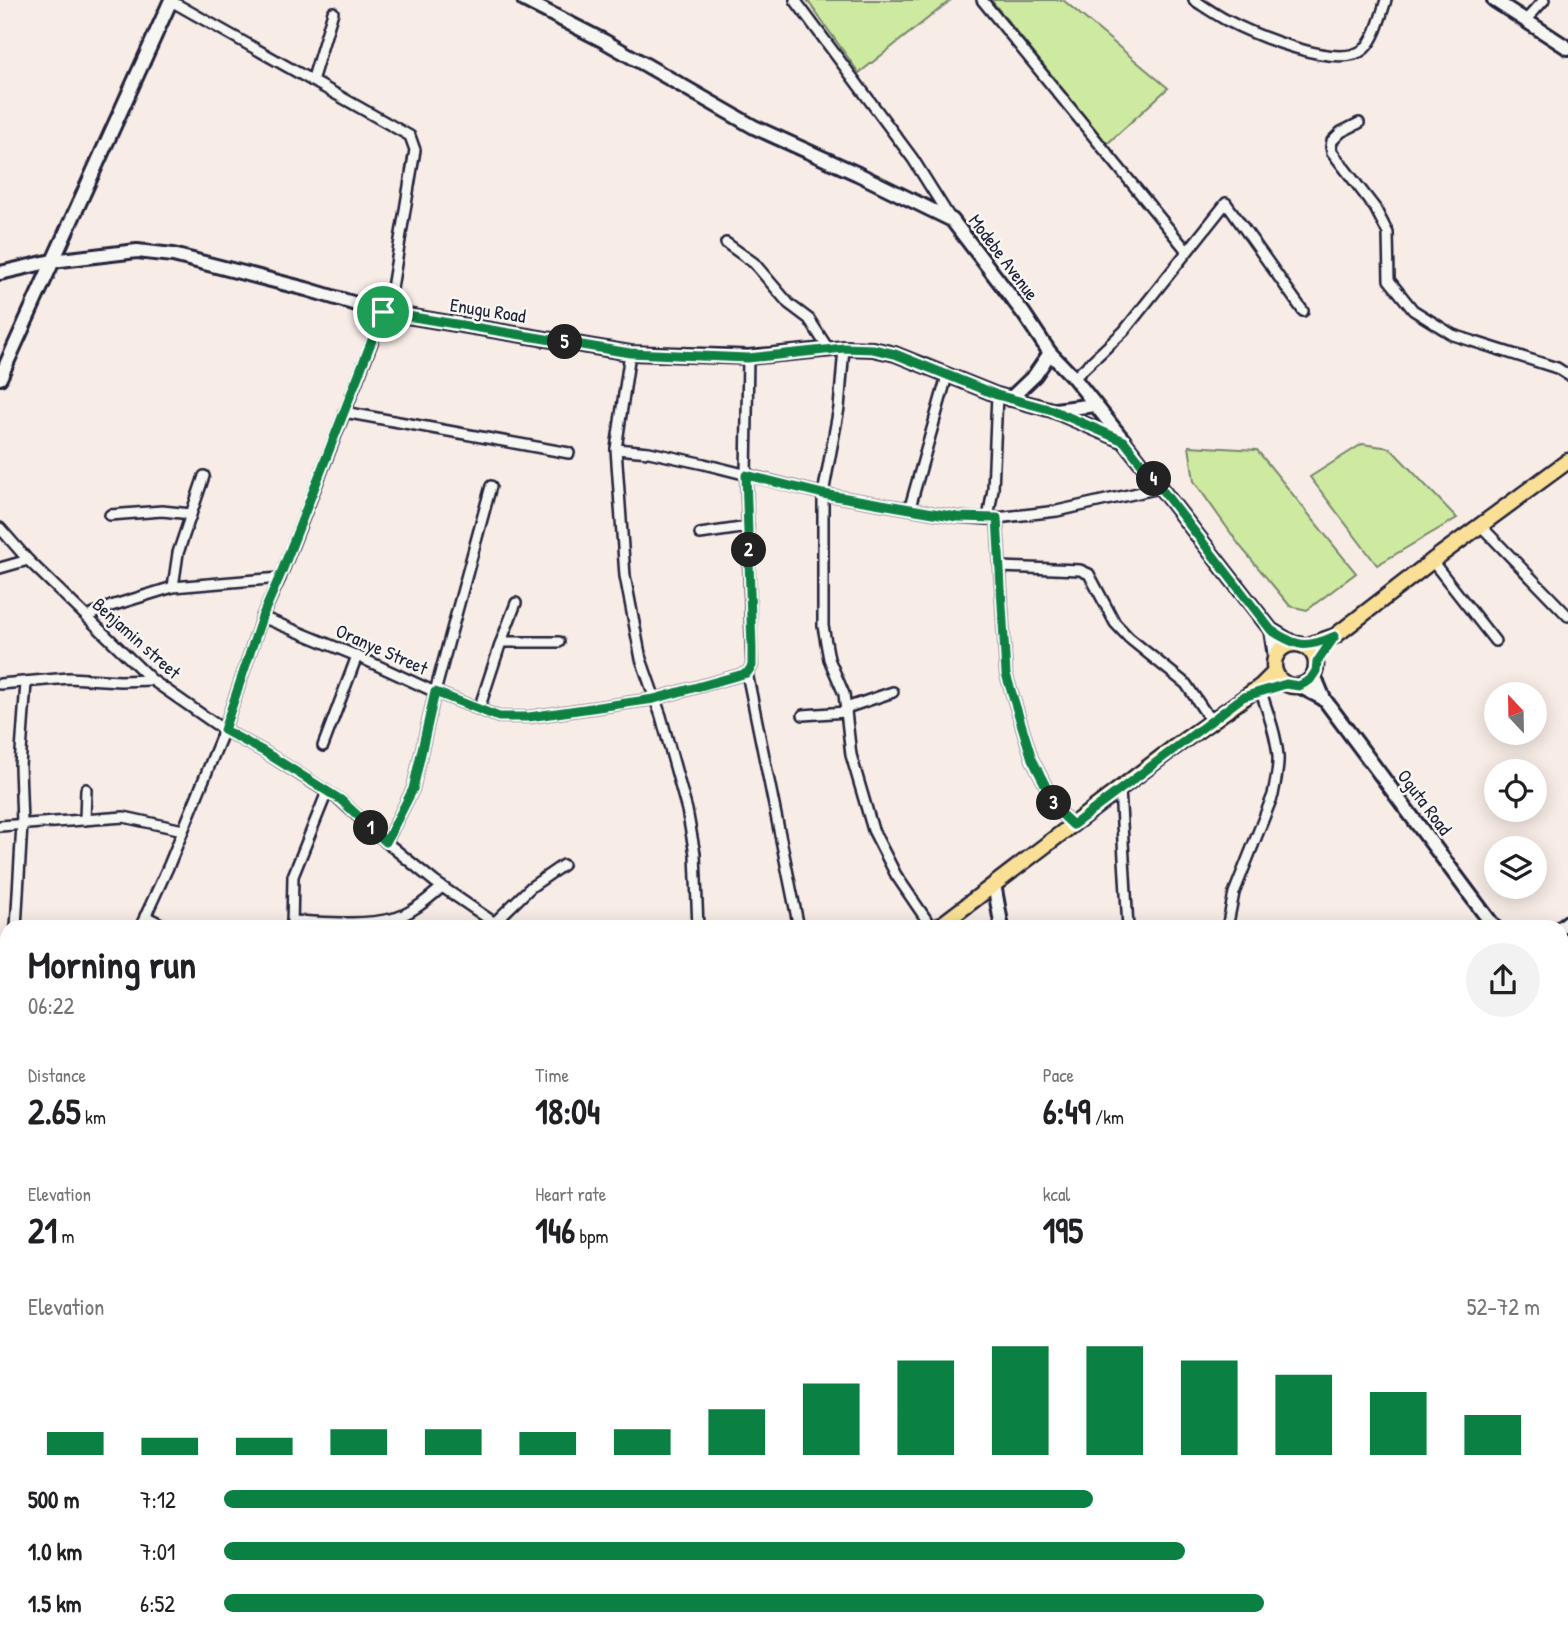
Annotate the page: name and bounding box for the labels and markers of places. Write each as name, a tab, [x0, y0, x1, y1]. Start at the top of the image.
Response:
pin	[353, 282, 413, 342]
pin: 5	[548, 324, 582, 360]
pin: 4	[1136, 462, 1172, 496]
pin: 2	[732, 532, 766, 568]
pin: 3	[1036, 786, 1072, 820]
pin: 1	[354, 810, 388, 846]

